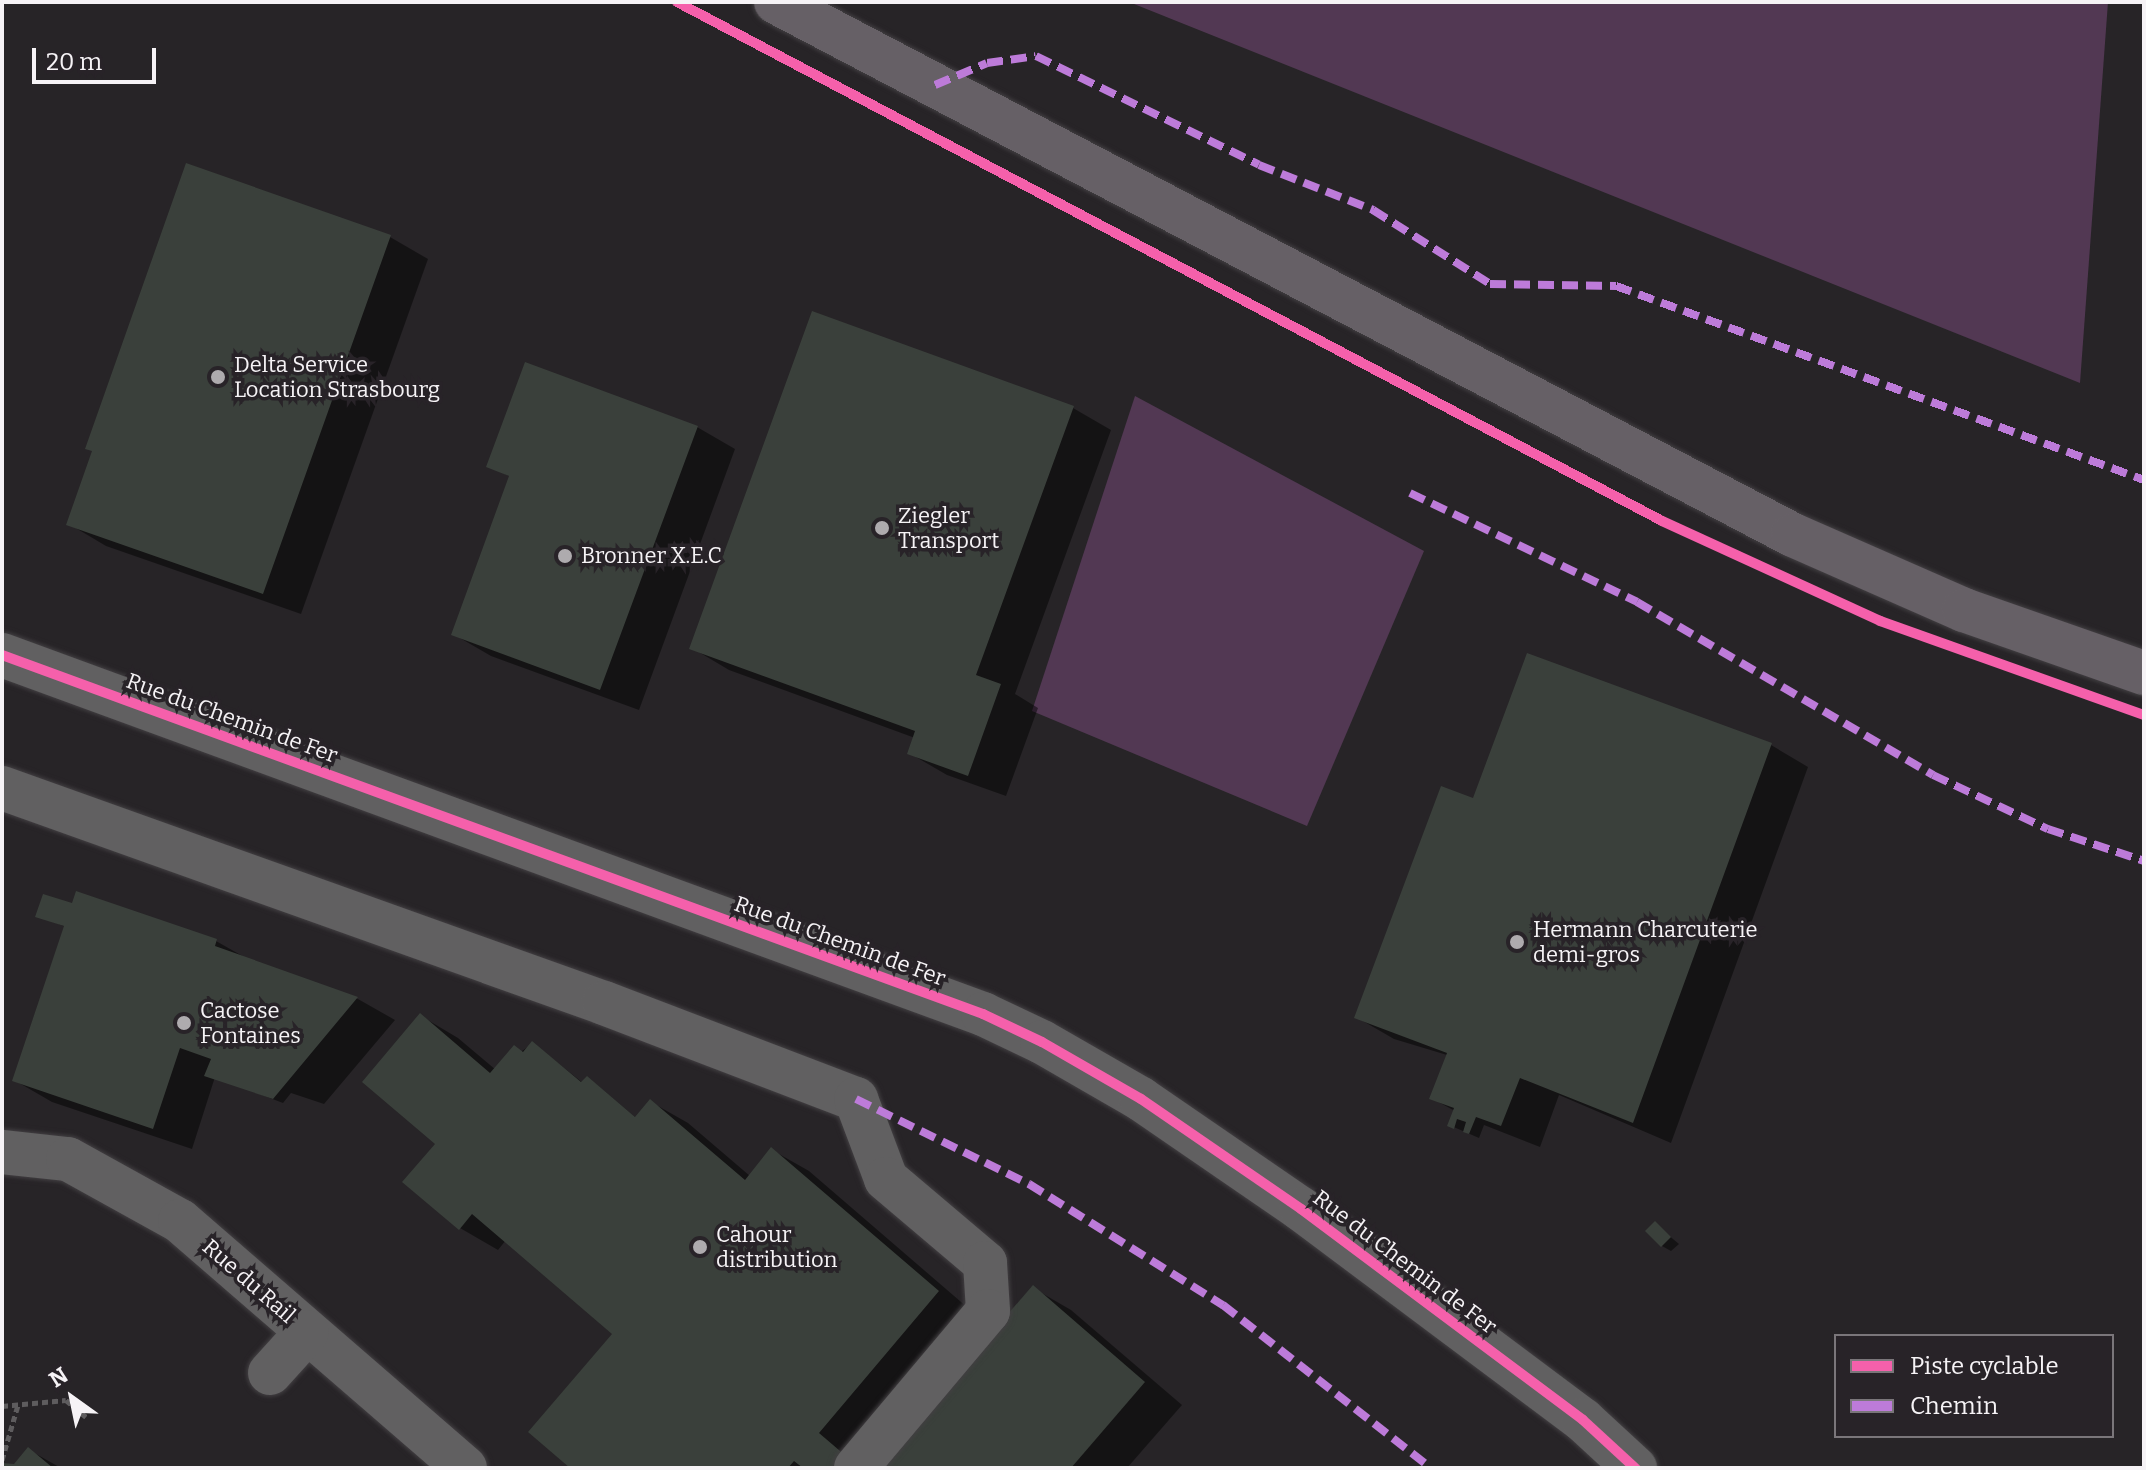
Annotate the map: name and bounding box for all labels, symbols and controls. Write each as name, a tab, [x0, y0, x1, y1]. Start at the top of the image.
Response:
scale bar	[36, 32, 160, 82]
text: 20 m	[46, 48, 102, 76]
place label: Delta Service Location Strasbourg	[234, 351, 440, 402]
marker: Delta Service Location Strasbourg	[209, 368, 227, 386]
place label: Ziegler Transport	[898, 502, 999, 554]
marker: Ziegler Transport	[873, 519, 891, 537]
place label: Bronner X.E.C	[581, 543, 722, 569]
marker: Bronner X.E.C	[556, 547, 574, 565]
street label: Rue du Chemin de Fer	[123, 667, 341, 769]
street label: Rue du Chemin de Fer	[731, 890, 949, 992]
place label: Hermann Charcuterie demi-gros	[1533, 916, 1758, 968]
marker: Hermann Charcuterie demi-gros	[1508, 933, 1526, 951]
place label: Cactose Fontaines	[200, 997, 301, 1048]
marker: Cactose Fontaines	[175, 1014, 193, 1032]
street label: Rue du Chemin de Fer	[1308, 1184, 1502, 1340]
place label: Cahour distribution	[716, 1221, 838, 1272]
street label: Rue du Rail	[197, 1234, 301, 1328]
marker: Cahour distribution	[691, 1238, 709, 1256]
legend	[1834, 1334, 2114, 1438]
text: Piste cyclable	[1910, 1352, 2059, 1380]
north arrow	[32, 1358, 112, 1438]
text: N	[44, 1362, 73, 1393]
text: Chemin	[1910, 1392, 1998, 1420]

